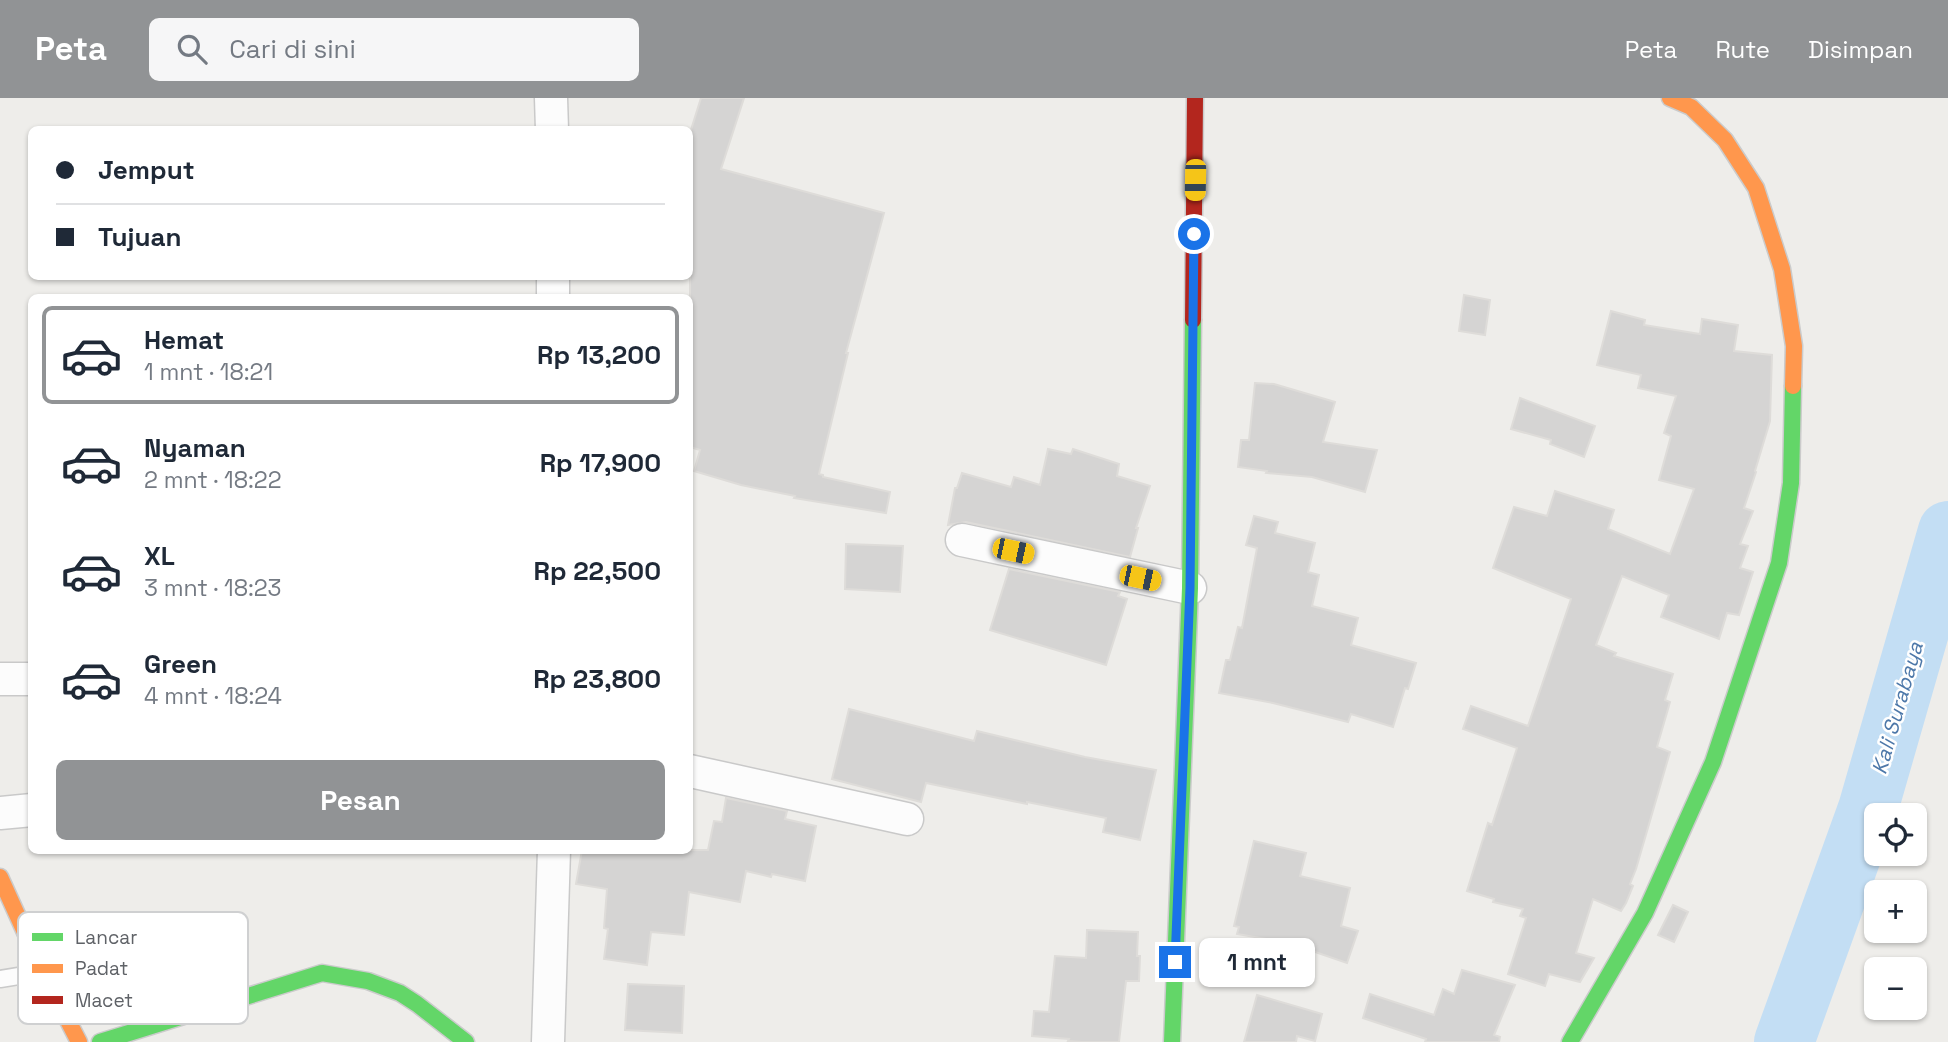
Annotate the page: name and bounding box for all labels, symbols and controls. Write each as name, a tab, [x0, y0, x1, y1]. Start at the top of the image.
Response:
search box	[149, 18, 639, 81]
text: Peta	[35, 28, 107, 70]
icon: search	[173, 30, 211, 68]
text: Cari di sini	[229, 32, 356, 66]
text: Peta	[1625, 34, 1677, 65]
text: Rute	[1715, 34, 1770, 65]
text: Disimpan	[1808, 34, 1913, 65]
text: Jemput	[98, 153, 195, 187]
car	[1185, 159, 1206, 201]
route start	[1178, 218, 1210, 250]
text: Tujuan	[98, 220, 181, 254]
text: Hemat	[144, 323, 224, 357]
icon: car	[60, 324, 123, 387]
text: Rp 13,200	[537, 338, 661, 372]
text: 1 mnt · 18:21	[144, 357, 273, 387]
text: Nyaman	[144, 431, 246, 465]
icon: car	[60, 432, 123, 495]
text: Rp 17,900	[540, 446, 661, 480]
text: 2 mnt · 18:22	[144, 465, 282, 495]
car	[991, 536, 1036, 566]
text: XL	[144, 539, 175, 573]
icon: car	[60, 540, 123, 603]
text: Rp 22,500	[534, 554, 661, 588]
car	[1118, 563, 1163, 593]
text: 3 mnt · 18:23	[144, 573, 282, 603]
water label: Kali Surabaya	[1865, 638, 1929, 777]
text: Green	[144, 647, 217, 681]
icon: car	[60, 648, 123, 711]
text: Rp 23,800	[533, 662, 661, 696]
text: 4 mnt · 18:24	[144, 681, 282, 711]
button: Pesan	[56, 760, 665, 840]
map controls	[1864, 803, 1927, 1020]
button: locate	[1864, 803, 1927, 866]
button: +	[1864, 880, 1927, 943]
legend	[18, 912, 248, 1024]
text: Lancar	[75, 925, 137, 950]
callout: 1 mnt	[1200, 938, 1315, 986]
route end	[1159, 946, 1191, 978]
text: 1 mnt	[1227, 947, 1287, 977]
text: Padat	[75, 956, 128, 981]
button: −	[1864, 957, 1927, 1020]
text: Macet	[75, 988, 133, 1013]

